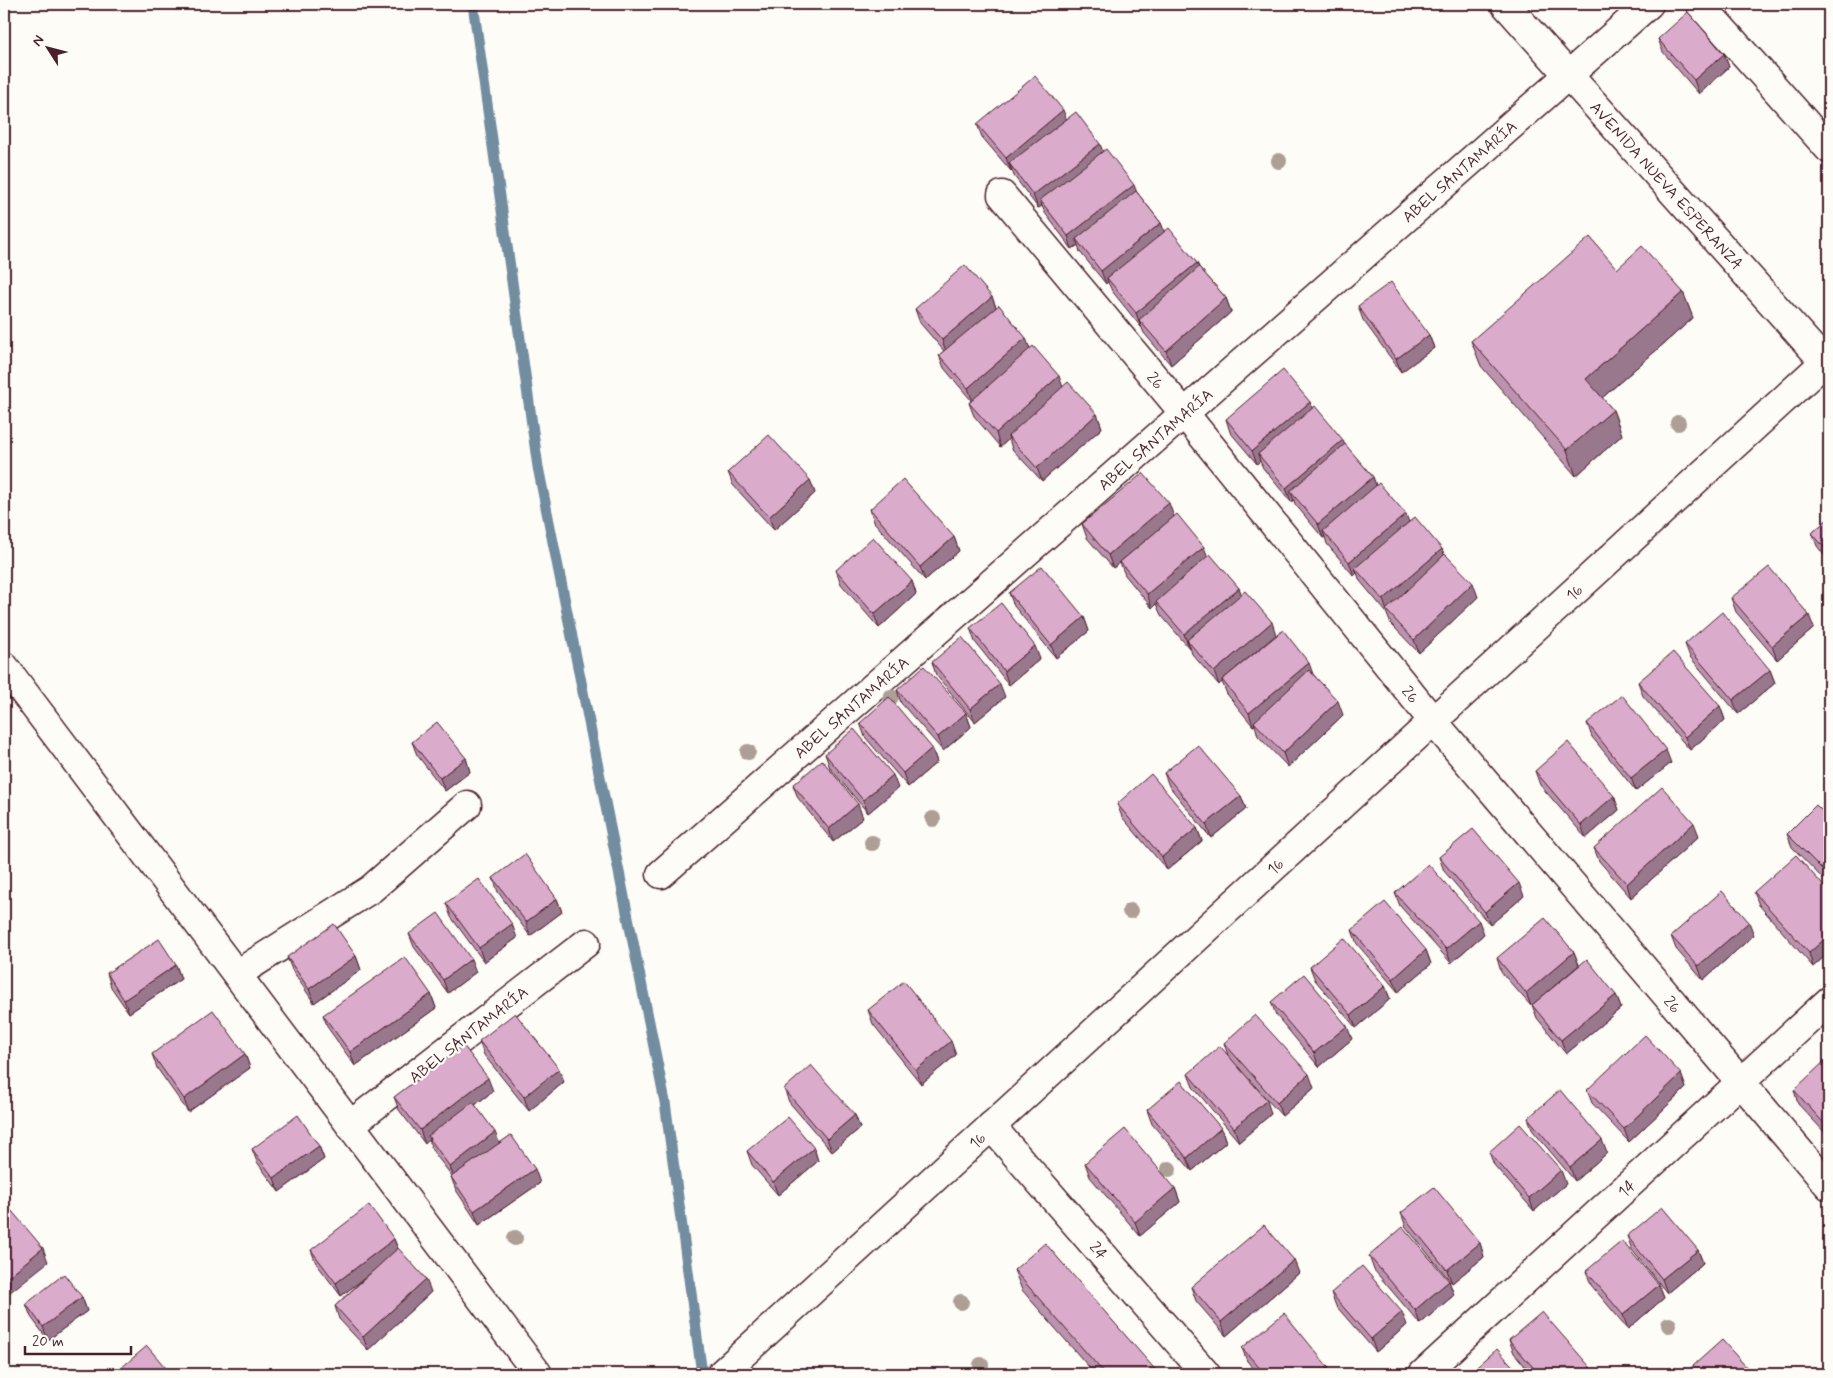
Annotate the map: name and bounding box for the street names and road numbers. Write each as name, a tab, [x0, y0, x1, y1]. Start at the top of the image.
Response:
street label: AVENIDA NUEVA ESPERANZA	[1585, 97, 1747, 275]
street label: ABEL SANTAMARÍA	[1398, 116, 1522, 228]
street label: 26	[1141, 368, 1168, 394]
street label: ABEL SANTAMARÍA	[1094, 384, 1218, 496]
street label: 16	[1562, 580, 1588, 606]
street label: ABEL SANTAMARÍA	[790, 652, 914, 764]
street label: 26	[1396, 682, 1423, 708]
street label: 16	[1263, 854, 1289, 880]
street label: ABEL SANTAMARÍA	[405, 982, 533, 1088]
street label: 26	[1658, 992, 1685, 1018]
street label: 16	[965, 1128, 991, 1154]
street label: 14	[1614, 1175, 1641, 1203]
street label: 24	[1084, 1237, 1112, 1265]

